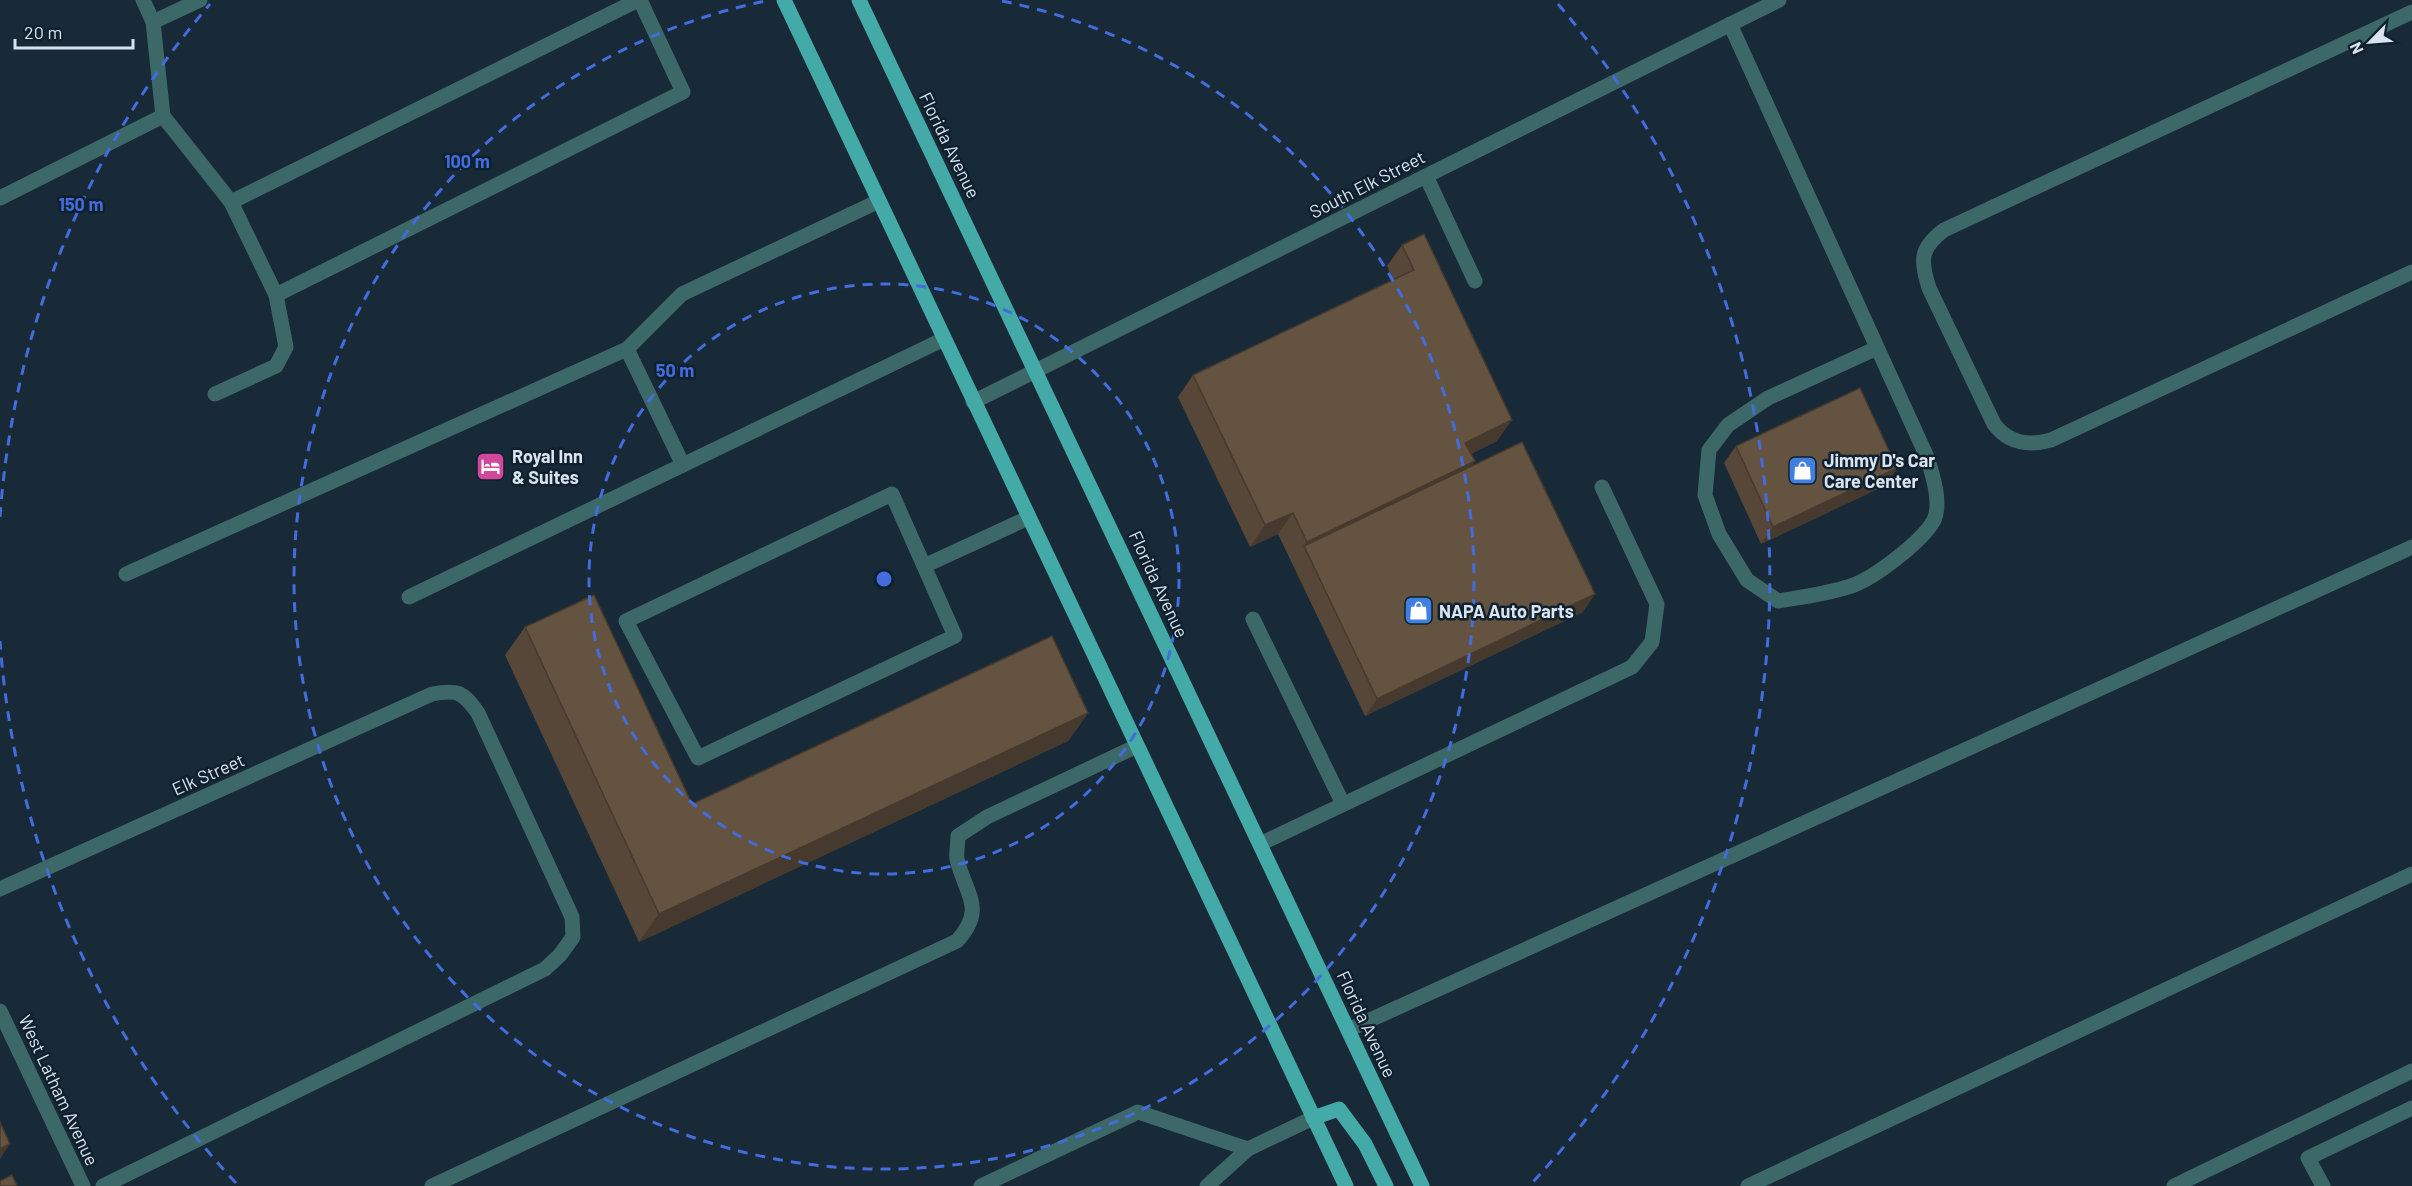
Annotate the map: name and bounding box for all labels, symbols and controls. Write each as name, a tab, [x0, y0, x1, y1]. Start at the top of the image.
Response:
scale bar	[15, 12, 134, 50]
north arrow	[2340, 12, 2400, 72]
text: 20 m	[24, 21, 62, 43]
text: N	[2345, 40, 2367, 57]
street label: Florida Avenue	[915, 88, 985, 202]
street label: South Elk Street	[1306, 145, 1428, 223]
text: 100 m	[444, 150, 490, 172]
text: 150 m	[59, 193, 103, 215]
text: 50 m	[656, 359, 694, 381]
place label: Royal Inn & Suites	[512, 445, 583, 488]
place label: Jimmy D's Car Care Center	[1824, 449, 1935, 492]
hotel icon: Royal Inn & Suites	[475, 450, 507, 482]
shop icon: Jimmy D's Car Care Center	[1787, 454, 1819, 486]
street label: Florida Avenue	[1125, 527, 1193, 641]
centre of rings	[874, 569, 894, 589]
shop icon: NAPA Auto Parts	[1402, 595, 1434, 627]
place label: NAPA Auto Parts	[1439, 600, 1574, 622]
street label: Elk Street	[168, 748, 248, 800]
street label: Florida Avenue	[1333, 967, 1401, 1081]
street label: West Latham Avenue	[14, 1011, 104, 1169]

